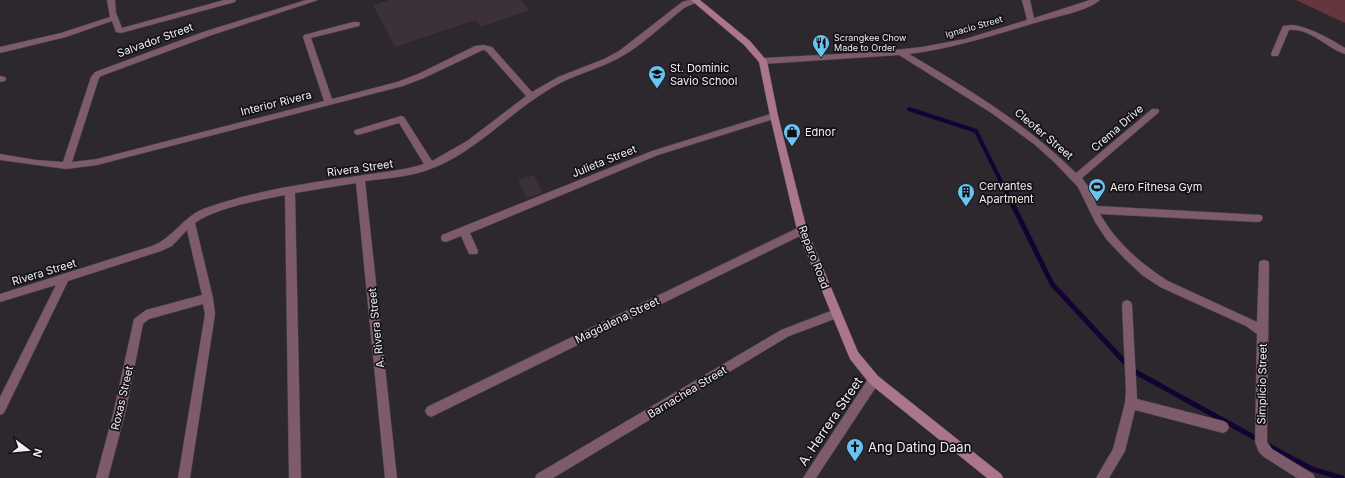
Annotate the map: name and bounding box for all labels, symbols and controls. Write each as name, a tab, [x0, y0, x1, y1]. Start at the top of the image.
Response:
street label: Ignacio Street	[944, 13, 1004, 40]
street label: Salvador Street	[115, 20, 195, 60]
place label: Scrangkee Chow Made to Order	[834, 32, 907, 53]
restaurant icon: Scrangkee Chow Made to Order	[811, 33, 831, 58]
place label: St. Dominic Savio School	[670, 61, 737, 88]
school or university icon: St. Dominic Savio School	[647, 64, 667, 89]
street label: Interior Rivera	[239, 87, 313, 119]
street label: Crema Drive	[1088, 102, 1146, 154]
street label: Cleofer Street	[1012, 105, 1076, 163]
shop icon: Ednor	[782, 122, 802, 147]
place label: Ednor	[805, 125, 836, 139]
street label: Julieta Street	[570, 142, 639, 180]
street label: Rivera Street	[326, 156, 394, 180]
sports icon: Aero Fitnesa Gym	[1087, 177, 1107, 202]
place label: Cervantes Apartment	[979, 179, 1034, 206]
place label: Aero Fitnesa Gym	[1110, 180, 1202, 194]
building icon: Cervantes Apartment	[956, 182, 976, 207]
street label: Reparo Road	[796, 223, 832, 291]
street label: Rivera Street	[10, 255, 78, 288]
street label: A. Rivera Street	[365, 287, 387, 369]
street label: Magdalena Street	[573, 293, 662, 346]
street label: Simplicio Street	[1254, 343, 1270, 425]
street label: Barnachea Street	[645, 363, 730, 421]
street label: Roxas Street	[108, 364, 136, 431]
street label: A. Herrera Street	[794, 374, 866, 468]
north arrow	[8, 430, 48, 470]
church icon: Ang Dating Daan	[845, 437, 865, 462]
place label: Ang Dating Daan	[868, 439, 971, 455]
text: N	[30, 447, 45, 459]

